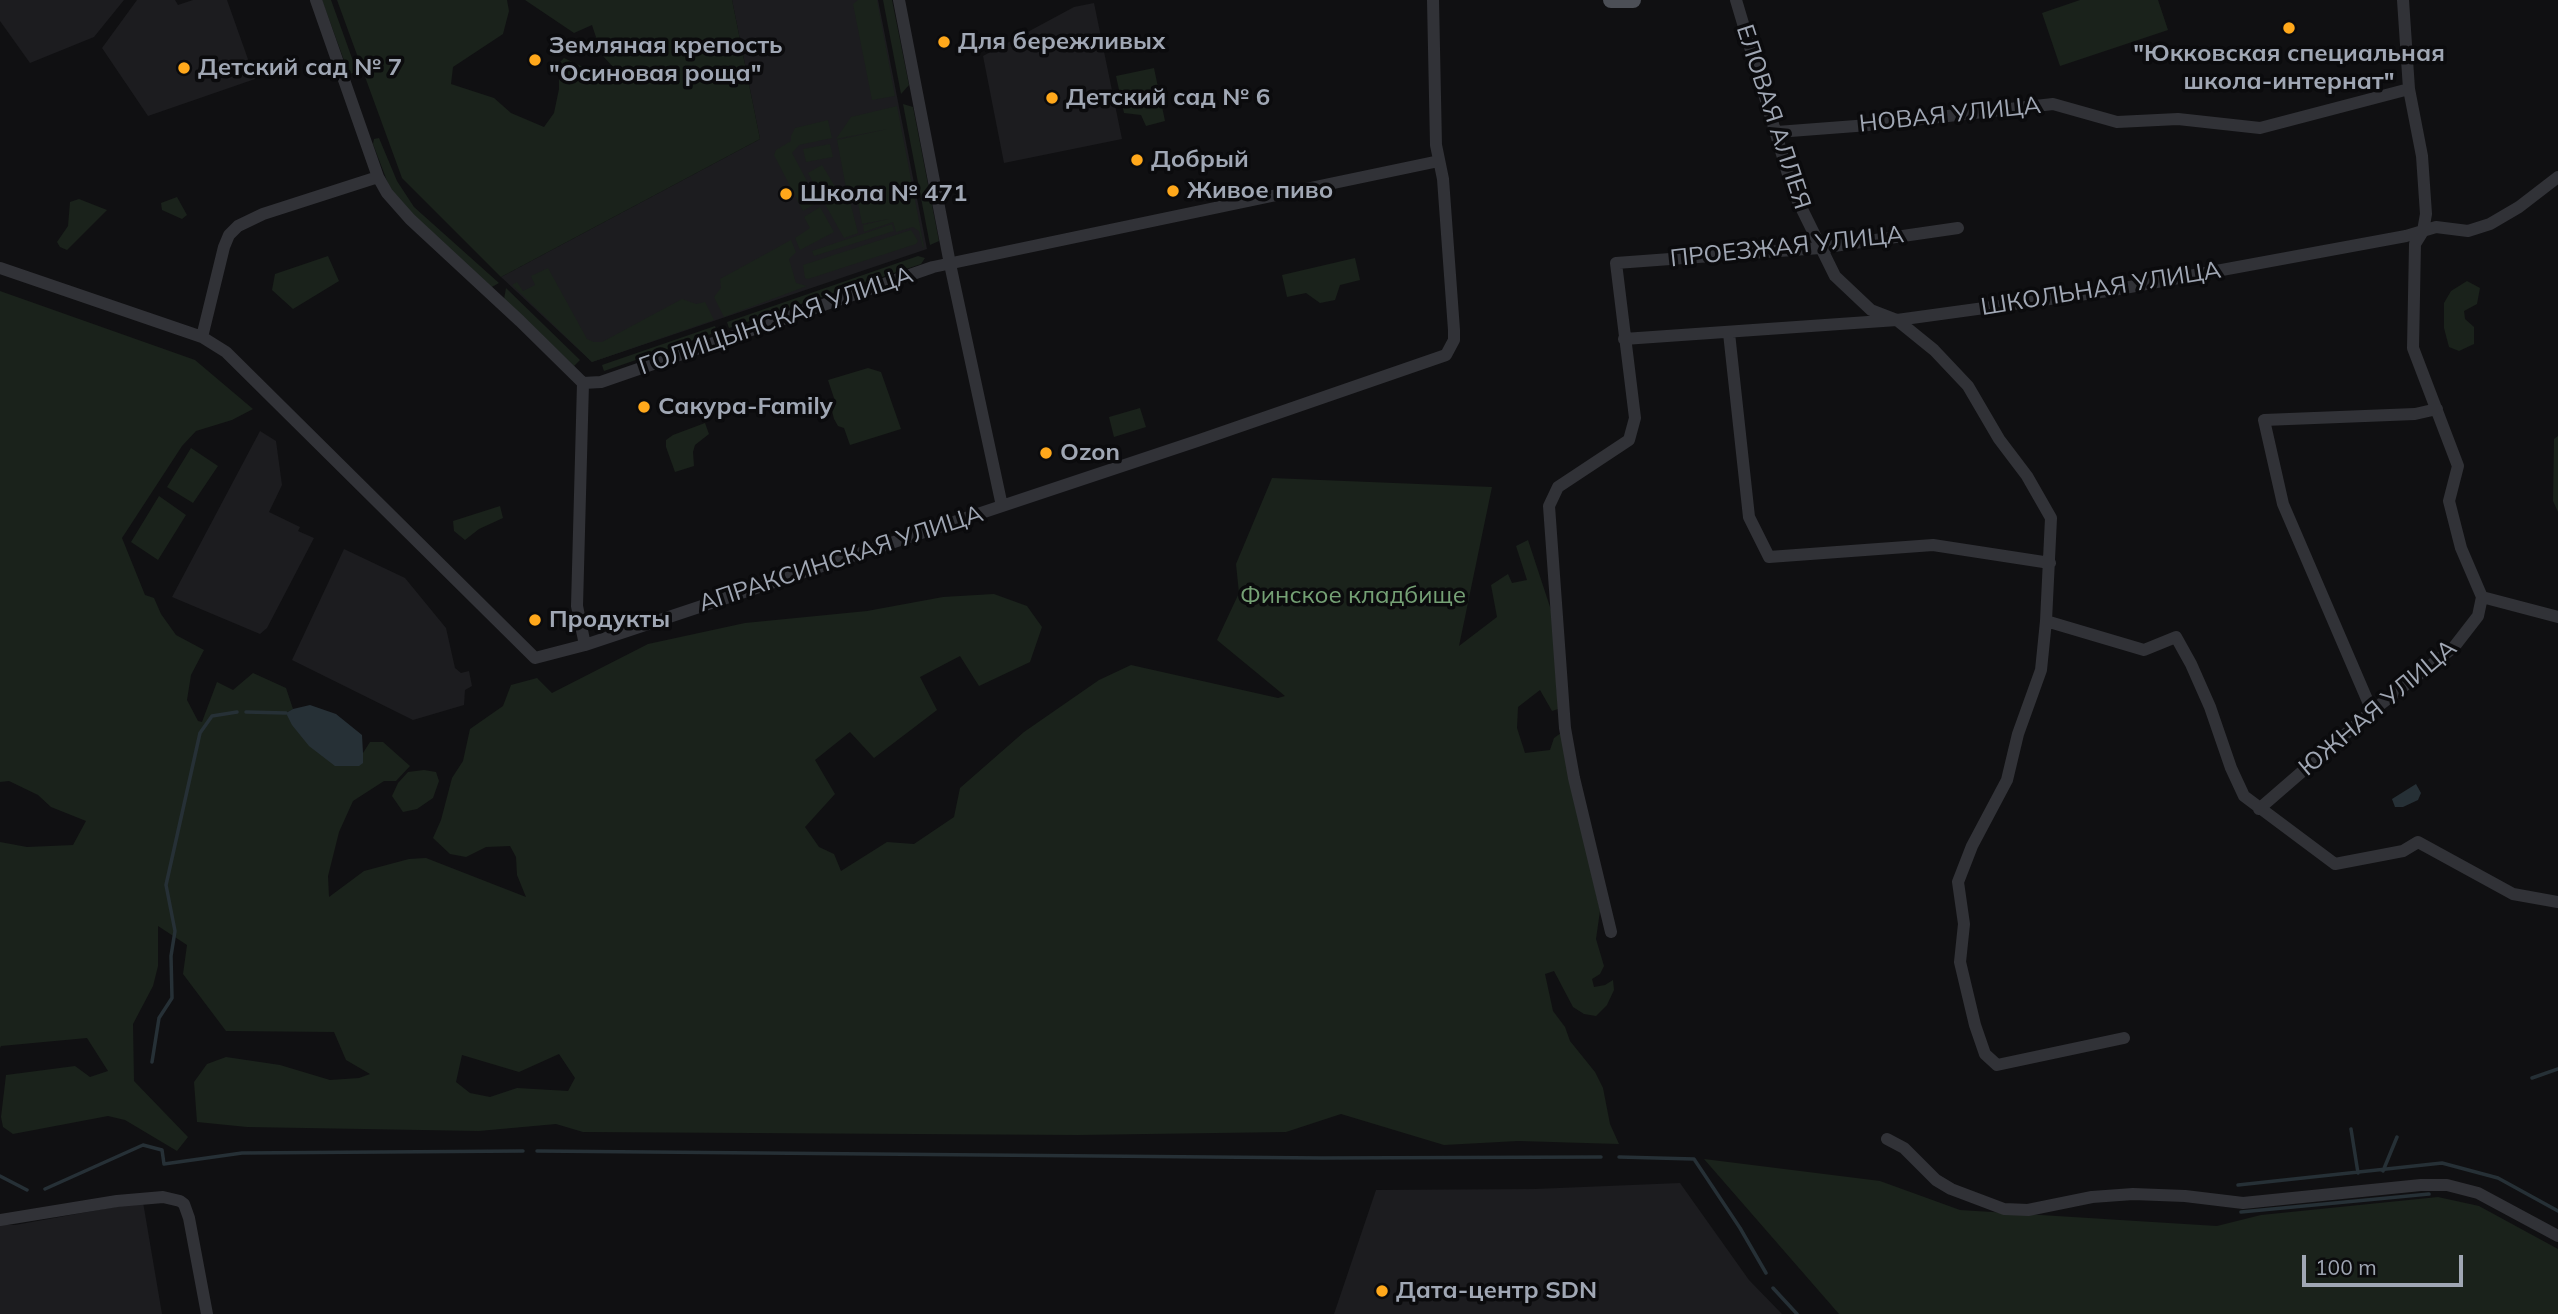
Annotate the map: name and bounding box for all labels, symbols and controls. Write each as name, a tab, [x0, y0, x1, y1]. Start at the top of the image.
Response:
marker: "Юкковская специальная школа-интернат"	[2281, 20, 2297, 36]
street label: ЕЛОВАЯ АЛЛЕЯ	[1730, 21, 1816, 213]
place label: Для бережливых	[958, 28, 1165, 56]
place label: Земляная крепость "Осиновая роща"	[549, 32, 783, 88]
marker: Для бережливых	[936, 34, 952, 50]
place label: "Юкковская специальная школа-интернат"	[2133, 40, 2445, 96]
marker: Земляная крепость "Осиновая роща"	[527, 52, 543, 68]
place label: Детский сад № 7	[198, 54, 402, 82]
marker: Детский сад № 7	[176, 60, 192, 76]
place label: Детский сад № 6	[1066, 84, 1270, 112]
marker: Детский сад № 6	[1044, 90, 1060, 106]
street label: НОВАЯ УЛИЦА	[1858, 91, 2042, 139]
place label: Добрый	[1151, 146, 1249, 174]
marker: Добрый	[1129, 152, 1145, 168]
place label: Живое пиво	[1187, 177, 1333, 205]
place label: Школа № 471	[800, 180, 967, 208]
marker: Живое пиво	[1165, 183, 1181, 199]
marker: Школа № 471	[778, 186, 794, 202]
street label: ПРОЕЗЖАЯ УЛИЦА	[1669, 220, 1905, 274]
street label: ШКОЛЬНАЯ УЛИЦА	[1979, 256, 2223, 322]
street label: ГОЛИЦЫНСКАЯ УЛИЦА	[635, 261, 917, 381]
place label: Сакура-Family	[658, 393, 833, 421]
marker: Сакура-Family	[636, 399, 652, 415]
place label: Ozon	[1060, 439, 1120, 467]
marker: Ozon	[1038, 445, 1054, 461]
street label: АПРАКСИНСКАЯ УЛИЦА	[695, 499, 987, 619]
park label: Финское кладбище	[1240, 582, 1466, 610]
place label: Продукты	[549, 606, 670, 634]
marker: Продукты	[527, 612, 543, 628]
street label: ЮЖНАЯ УЛИЦА	[2293, 634, 2463, 782]
scale bar	[2306, 1240, 2467, 1284]
text: 100 m	[2315, 1254, 2377, 1280]
place label: Дата-центр SDN	[1396, 1277, 1597, 1305]
marker: Дата-центр SDN	[1374, 1283, 1390, 1299]

